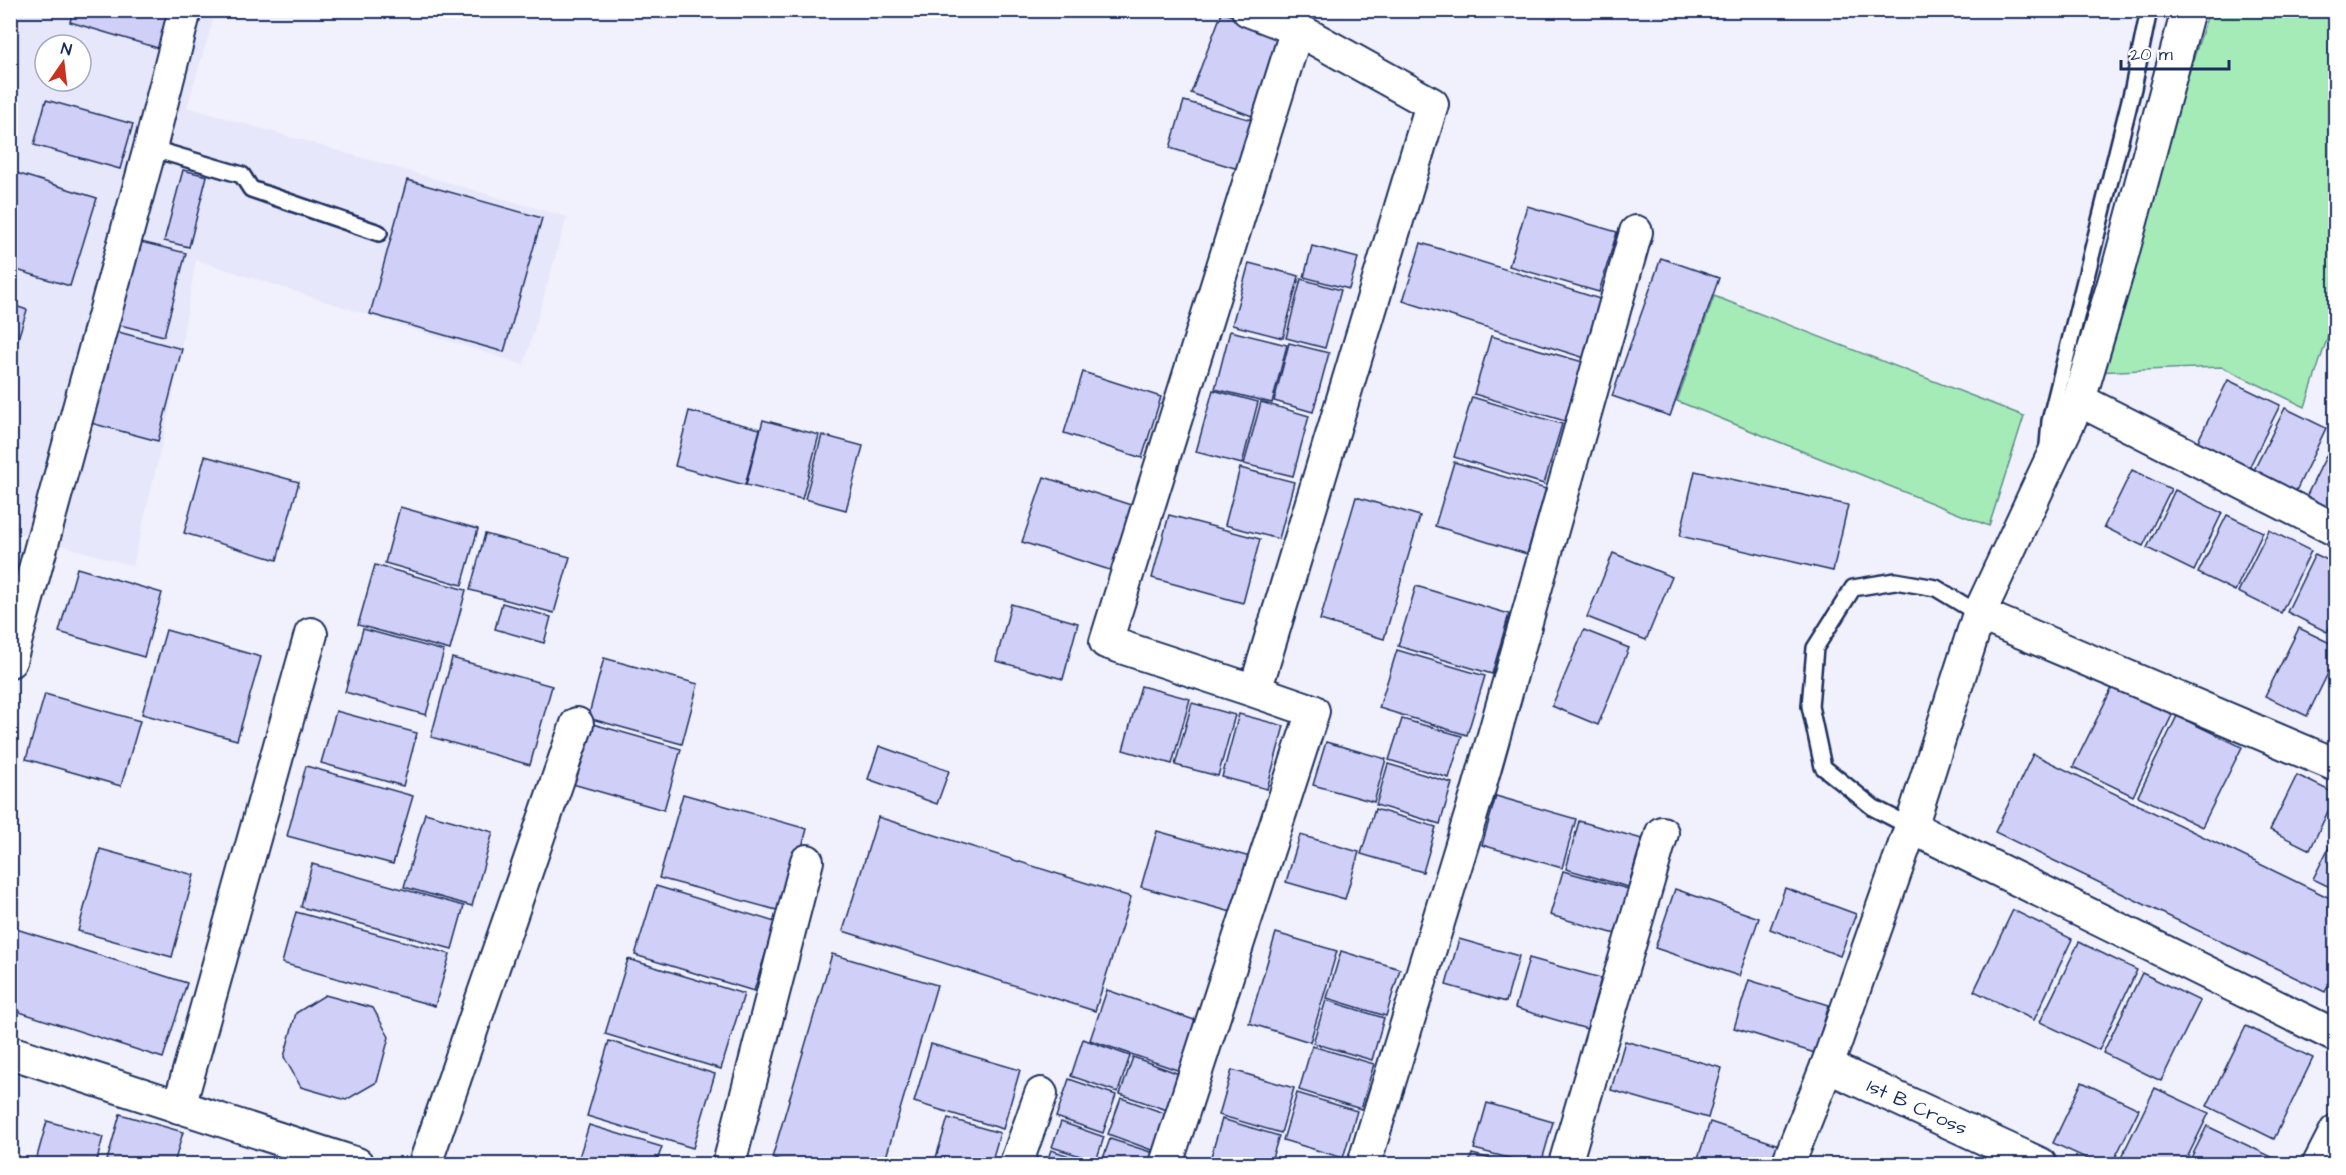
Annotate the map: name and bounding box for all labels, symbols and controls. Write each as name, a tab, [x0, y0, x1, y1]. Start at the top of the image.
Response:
north arrow	[33, 33, 93, 93]
scale bar	[2121, 33, 2229, 71]
text: N	[59, 38, 74, 61]
text: 20 m	[2130, 42, 2173, 67]
street label: 1st B Cross	[1862, 1072, 1972, 1143]

